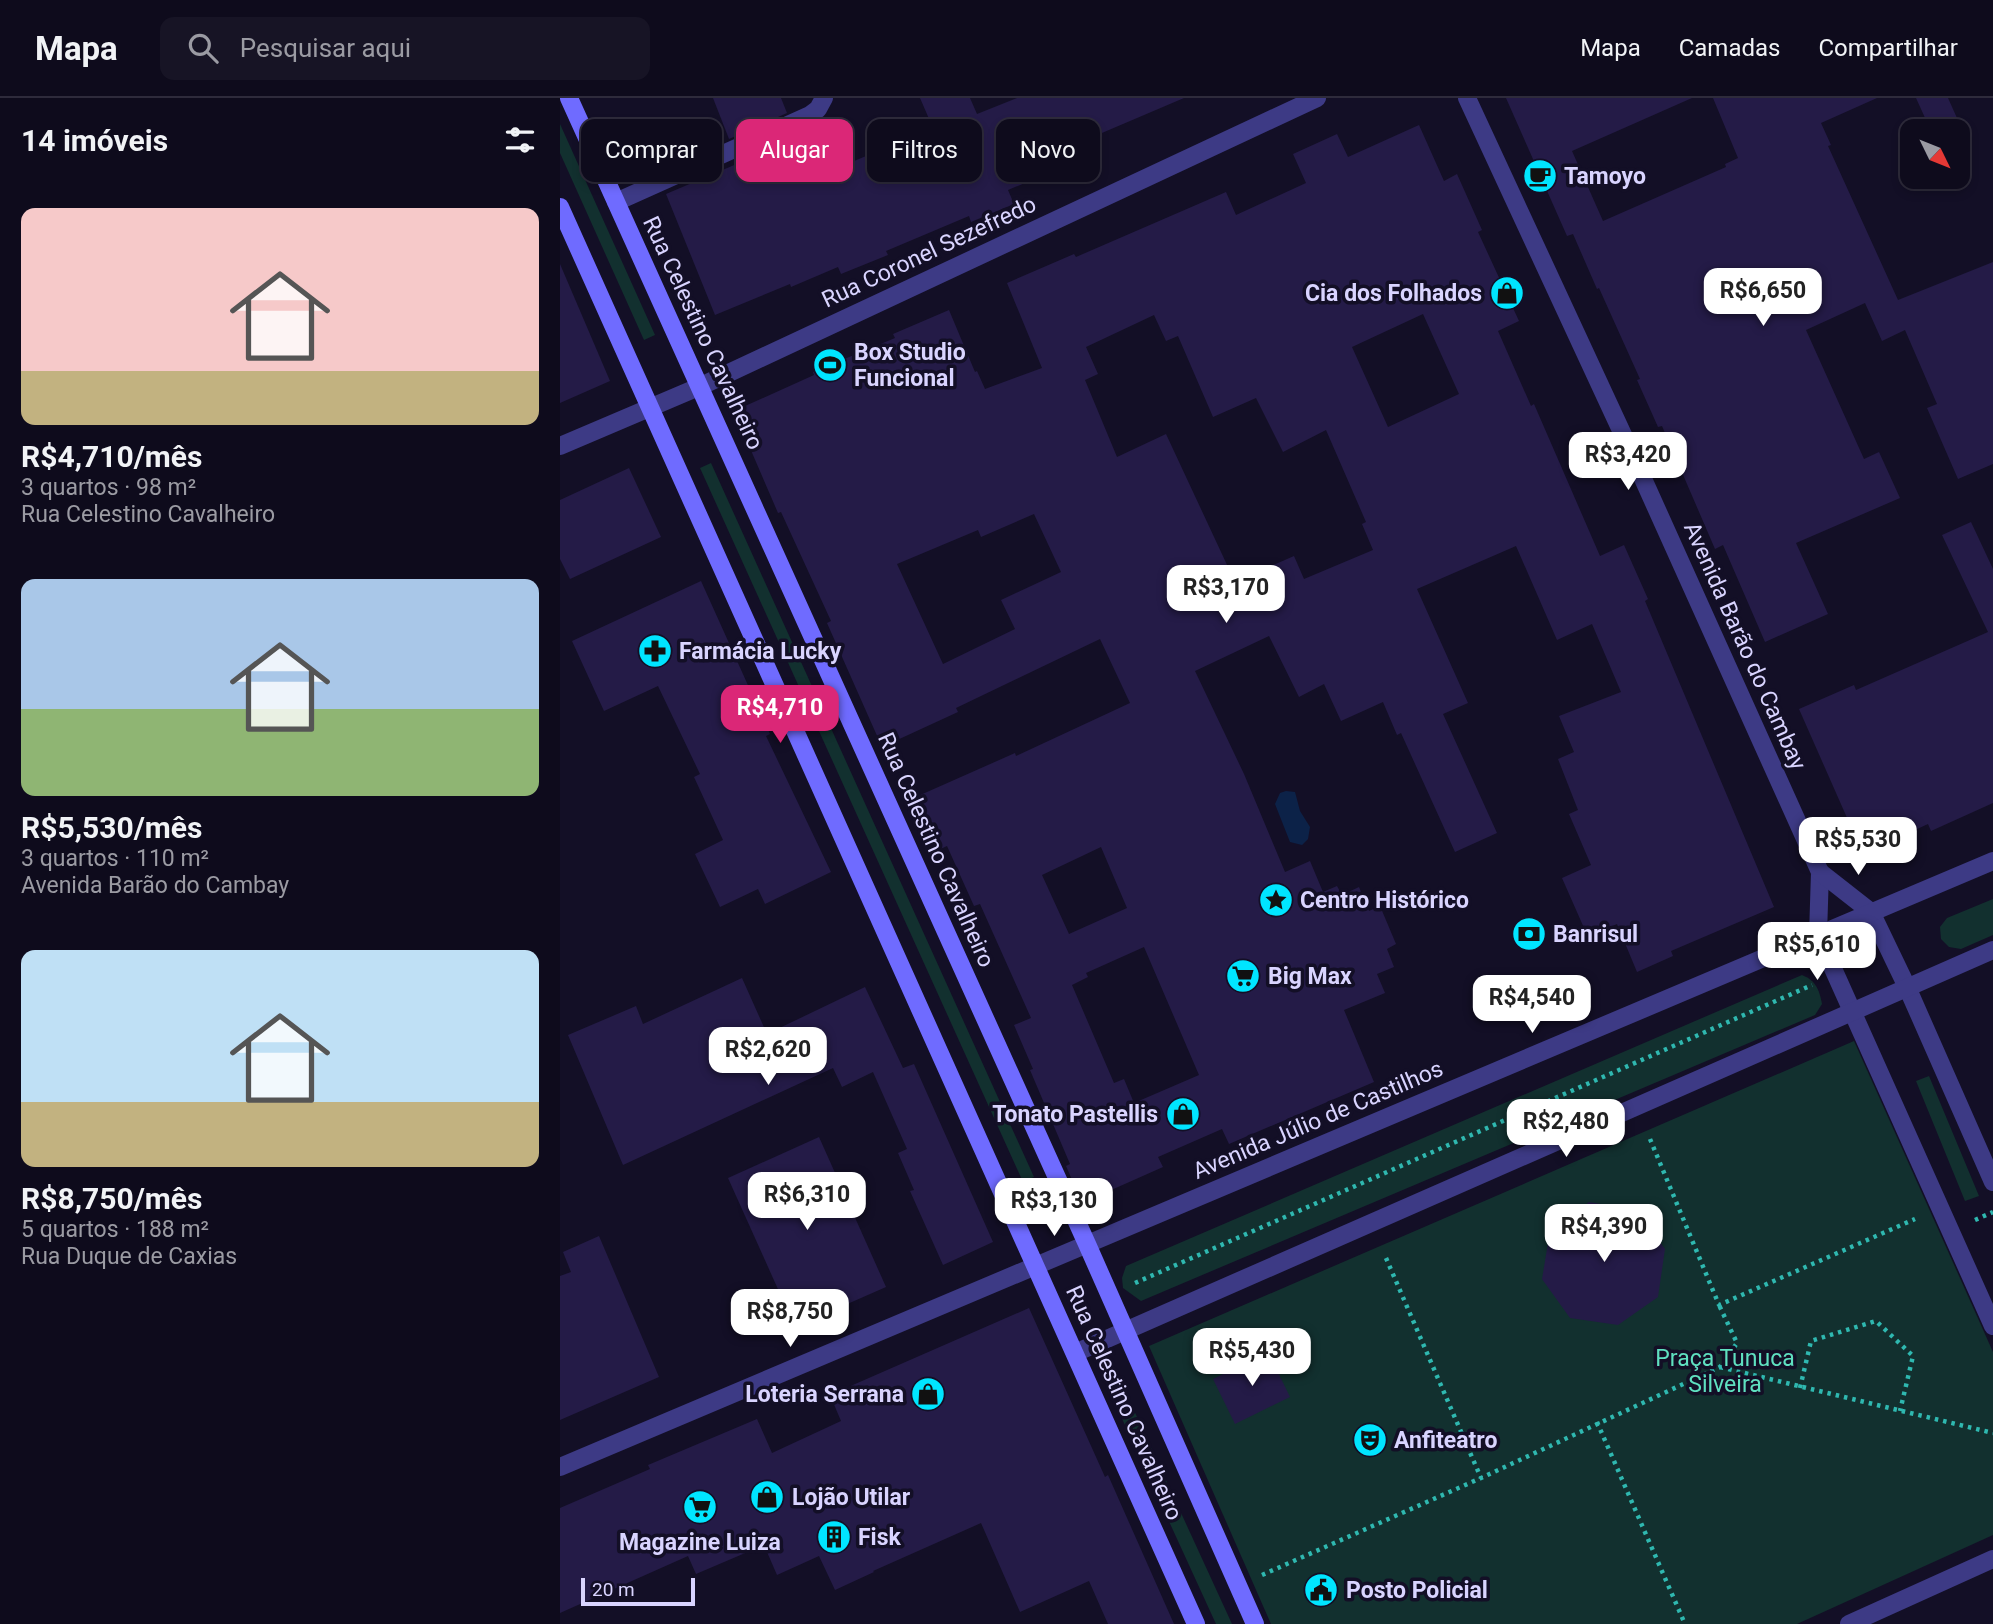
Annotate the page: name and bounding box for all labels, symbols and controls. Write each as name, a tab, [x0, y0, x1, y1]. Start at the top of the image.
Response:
search box	[160, 17, 650, 80]
text: Mapa	[35, 29, 118, 68]
icon: search	[184, 29, 222, 67]
text: Pesquisar aqui	[240, 33, 411, 63]
text: Mapa	[1580, 34, 1641, 62]
text: Camadas	[1679, 34, 1780, 62]
text: Compartilhar	[1818, 34, 1958, 62]
chip: Comprar	[581, 119, 722, 182]
chip: Alugar	[736, 119, 853, 182]
chip: Filtros	[867, 119, 982, 182]
chip: Novo	[996, 119, 1100, 182]
north arrow	[1900, 119, 1970, 189]
map controls	[1900, 119, 1970, 189]
icon: filters	[501, 121, 539, 159]
text: 14 imóveis	[21, 123, 168, 158]
cafe icon: Tamoyo	[1521, 157, 1559, 195]
place label: Tamoyo	[1564, 163, 1646, 190]
street label: Rua Coronel Sezefredo	[818, 190, 1040, 314]
street label: Rua Celestino Cavalheiro	[637, 212, 769, 454]
icon: home	[217, 253, 343, 379]
pin: R$6,650	[1698, 268, 1828, 328]
shop icon: Cia dos Folhados	[1488, 274, 1526, 312]
text: R$6,650	[1720, 277, 1806, 304]
place label: Cia dos Folhados	[1305, 280, 1482, 307]
place label: Box Studio Funcional	[854, 339, 966, 392]
sports icon: Box Studio Funcional	[811, 346, 849, 384]
pin: R$3,420	[1563, 432, 1693, 492]
text: R$4,710/mês	[21, 439, 202, 474]
text: R$3,420	[1585, 441, 1671, 468]
text: 3 quartos · 98 m²	[21, 474, 196, 501]
text: Rua Celestino Cavalheiro	[21, 501, 275, 528]
street label: Avenida Barão do Cambay	[1678, 518, 1812, 774]
pin: R$3,170	[1161, 566, 1291, 625]
text: R$3,170	[1183, 574, 1269, 601]
icon: home	[217, 624, 343, 750]
pharmacy icon: Farmácia Lucky	[636, 632, 674, 670]
place label: Farmácia Lucky	[679, 638, 842, 665]
pin: R$4,710	[715, 686, 845, 745]
text: R$4,710	[737, 694, 823, 721]
street label: Rua Celestino Cavalheiro	[872, 728, 1000, 972]
text: R$5,530/mês	[21, 810, 202, 845]
pin: R$5,530	[1793, 818, 1923, 877]
text: R$5,530	[1815, 826, 1901, 853]
text: 3 quartos · 110 m²	[21, 845, 209, 872]
text: Avenida Barão do Cambay	[21, 872, 289, 899]
place icon: Centro Histórico	[1257, 881, 1295, 919]
place label: Centro Histórico	[1300, 887, 1469, 914]
bank icon: Banrisul	[1510, 915, 1548, 953]
place label: Banrisul	[1553, 921, 1638, 948]
pin: R$5,610	[1752, 922, 1882, 982]
text: R$5,610	[1774, 931, 1860, 958]
supermarket icon: Big Max	[1224, 957, 1262, 995]
place label: Big Max	[1268, 963, 1352, 990]
pin: R$4,540	[1467, 976, 1597, 1035]
text: R$4,540	[1489, 984, 1575, 1011]
icon: home	[217, 995, 343, 1121]
pin: R$2,620	[703, 1028, 833, 1087]
text: R$2,620	[725, 1036, 811, 1063]
street label: Avenida Júlio de Castilhos	[1189, 1055, 1447, 1185]
shop icon: Tonato Pastellis	[1164, 1095, 1202, 1133]
pin: R$2,480	[1501, 1100, 1631, 1159]
place label: Tonato Pastellis	[992, 1101, 1158, 1128]
text: R$2,480	[1523, 1108, 1609, 1135]
pin: R$6,310	[742, 1172, 872, 1232]
pin: R$3,130	[989, 1178, 1119, 1238]
text: R$8,750/mês	[21, 1181, 202, 1216]
text: R$6,310	[764, 1181, 850, 1208]
text: R$3,130	[1011, 1187, 1097, 1214]
pin: R$4,390	[1539, 1204, 1669, 1264]
text: R$4,390	[1561, 1213, 1647, 1240]
text: 5 quartos · 188 m²	[21, 1216, 209, 1243]
text: Rua Duque de Caxias	[21, 1243, 237, 1270]
street label: Rua Celestino Cavalheiro	[1060, 1281, 1188, 1525]
pin: R$8,750	[725, 1290, 855, 1349]
text: R$8,750	[747, 1298, 833, 1325]
pin: R$5,430	[1187, 1328, 1317, 1388]
text: R$5,430	[1209, 1337, 1295, 1364]
park label: Praça Tunuca Silveira	[1655, 1345, 1795, 1398]
shop icon: Loteria Serrana	[909, 1375, 947, 1413]
place label: Loteria Serrana	[745, 1381, 904, 1408]
theatre icon: Anfiteatro	[1351, 1421, 1389, 1459]
place label: Anfiteatro	[1394, 1427, 1497, 1454]
shop icon: Lojão Utilar	[748, 1478, 786, 1516]
place label: Lojão Utilar	[792, 1484, 911, 1511]
supermarket icon: Magazine Luiza	[681, 1488, 719, 1526]
building icon: Fisk	[815, 1518, 853, 1556]
place label: Fisk	[858, 1524, 902, 1551]
place label: Magazine Luiza	[619, 1529, 781, 1556]
public building icon: Posto Policial	[1302, 1571, 1340, 1609]
scale bar	[581, 1575, 695, 1607]
place label: Posto Policial	[1346, 1577, 1488, 1604]
text: 20 m	[592, 1578, 635, 1601]

